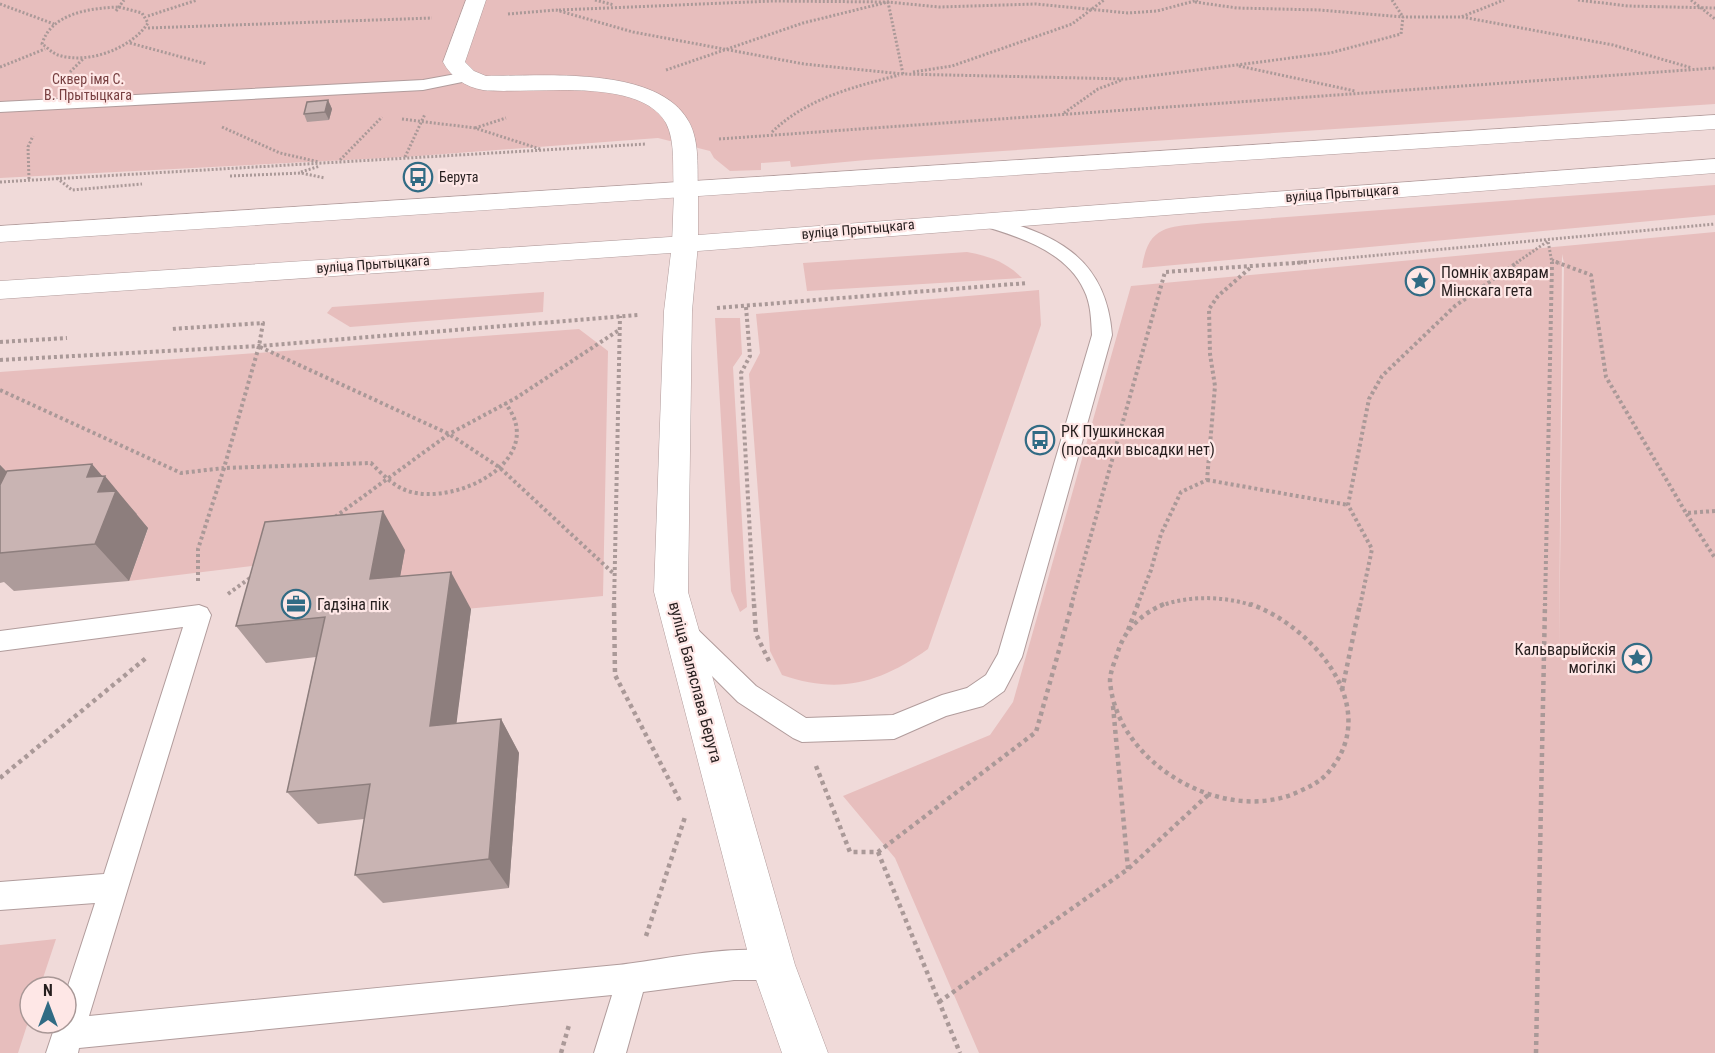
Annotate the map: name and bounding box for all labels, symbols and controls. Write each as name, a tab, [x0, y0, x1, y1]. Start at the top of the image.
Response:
park label: Сквер імя С. В. Прытыцкага	[44, 71, 132, 103]
bus stop icon: Берута	[402, 161, 434, 193]
place label: Берута	[439, 169, 478, 185]
street label: вуліца Прытыцкага	[1285, 181, 1399, 205]
street label: вуліца Прытыцкага	[801, 216, 915, 242]
street label: вуліца Прытыцкага	[316, 252, 430, 276]
place label: Помнік ахвярам Мінскага гета	[1441, 263, 1549, 300]
place icon: Помнік ахвярам Мінскага гета	[1404, 265, 1436, 297]
place label: РК Пушкинская (посадки высадки нет)	[1061, 422, 1215, 459]
bus stop icon: РК Пушкинская (посадки высадки нет)	[1024, 424, 1056, 456]
office icon: Гадзіна пік	[280, 588, 312, 620]
place label: Гадзіна пік	[317, 595, 390, 614]
street label: вуліца Баляслава Берута	[665, 600, 726, 765]
place label: Кальварыйскія могілкі	[1514, 640, 1616, 677]
place icon: Кальварыйскія могілкі	[1621, 642, 1653, 674]
north arrow	[18, 975, 78, 1035]
text: N	[43, 981, 53, 1000]

